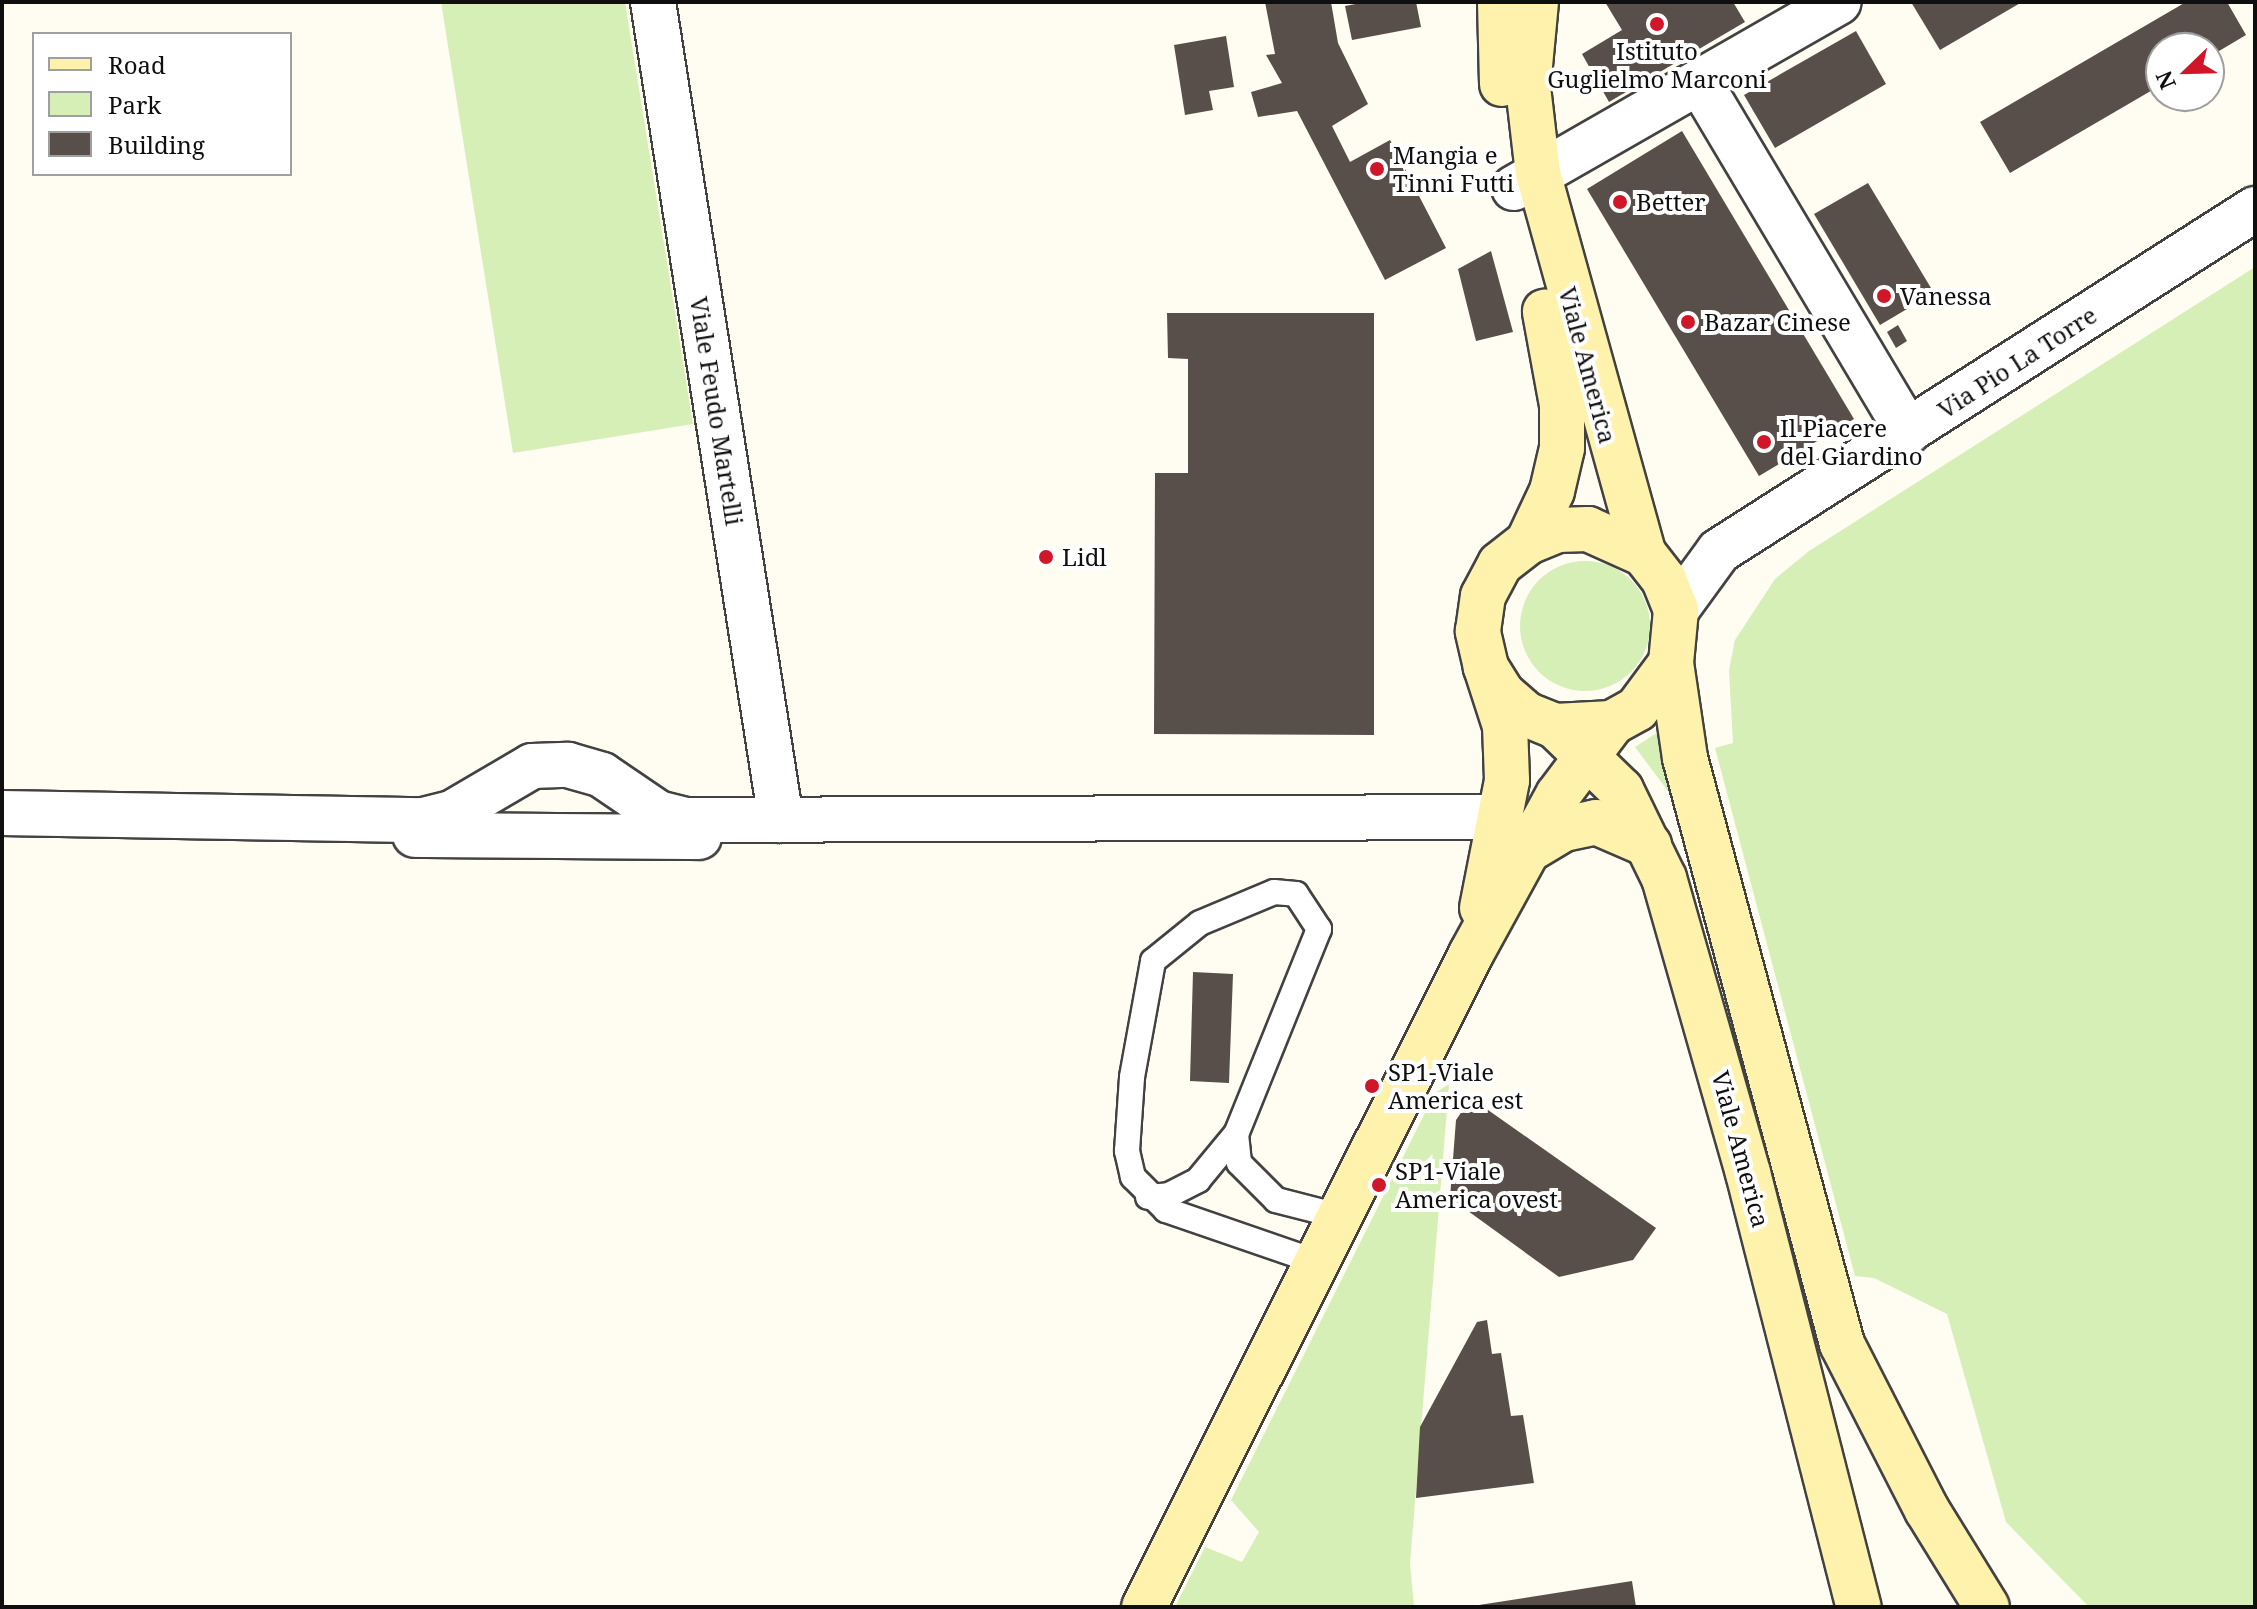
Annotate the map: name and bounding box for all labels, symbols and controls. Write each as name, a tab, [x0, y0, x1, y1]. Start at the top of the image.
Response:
marker: Istituto Guglielmo Marconi	[1648, 15, 1666, 33]
legend	[32, 32, 292, 176]
north arrow	[2145, 32, 2225, 112]
place label: Istituto Guglielmo Marconi	[1547, 37, 1767, 93]
text: Road	[108, 48, 166, 81]
text: N	[2148, 67, 2182, 94]
text: Park	[108, 88, 161, 121]
text: Building	[108, 128, 205, 161]
place label: Mangia e Tinni Futti	[1393, 141, 1514, 197]
marker: Mangia e Tinni Futti	[1368, 160, 1386, 178]
place label: Better	[1636, 188, 1706, 216]
marker: Better	[1611, 193, 1629, 211]
place label: Vanessa	[1900, 282, 1992, 310]
street label: Viale America	[1553, 284, 1623, 446]
marker: Vanessa	[1875, 287, 1893, 305]
street label: Viale Feudo Martelli	[685, 295, 749, 527]
street label: Via Pio La Torre	[1932, 300, 2102, 424]
place label: Bazar Cinese	[1704, 308, 1851, 336]
marker: Bazar Cinese	[1679, 313, 1697, 331]
place label: Il Piacere del Giardino	[1780, 414, 1923, 470]
marker: Il Piacere del Giardino	[1755, 433, 1773, 451]
place label: Lidl	[1062, 543, 1107, 571]
marker: Lidl	[1037, 548, 1055, 566]
place label: SP1-Viale America est	[1388, 1058, 1523, 1114]
street label: Viale America	[1706, 1068, 1776, 1230]
marker: SP1-Viale America est	[1363, 1077, 1381, 1095]
place label: SP1-Viale America ovest	[1395, 1157, 1558, 1213]
marker: SP1-Viale America ovest	[1370, 1176, 1388, 1194]

